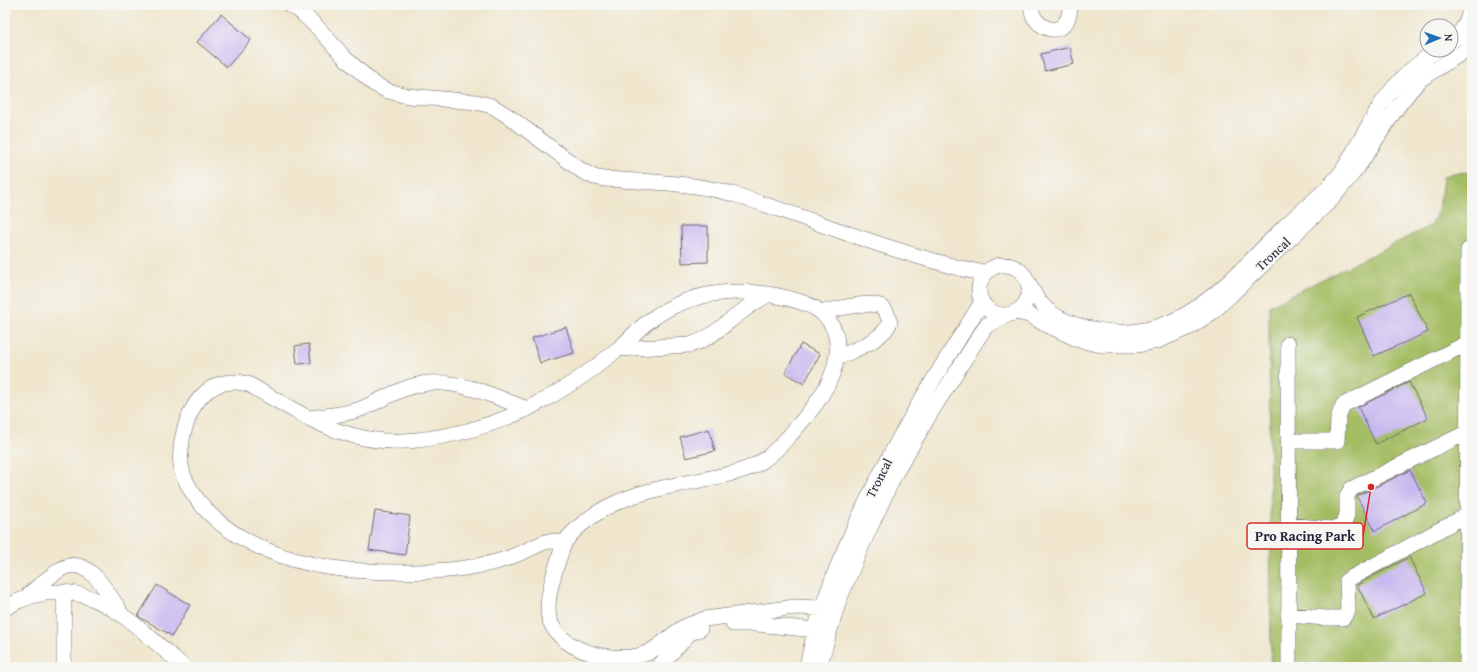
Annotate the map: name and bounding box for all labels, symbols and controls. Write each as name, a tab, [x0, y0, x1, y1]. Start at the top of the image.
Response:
north arrow	[1419, 18, 1459, 58]
text: N	[1441, 34, 1457, 42]
street label: Troncal	[1251, 233, 1295, 275]
street label: Troncal	[861, 455, 897, 501]
callout: Pro Racing Park	[1247, 523, 1363, 549]
text: Pro Racing Park	[1255, 526, 1356, 546]

